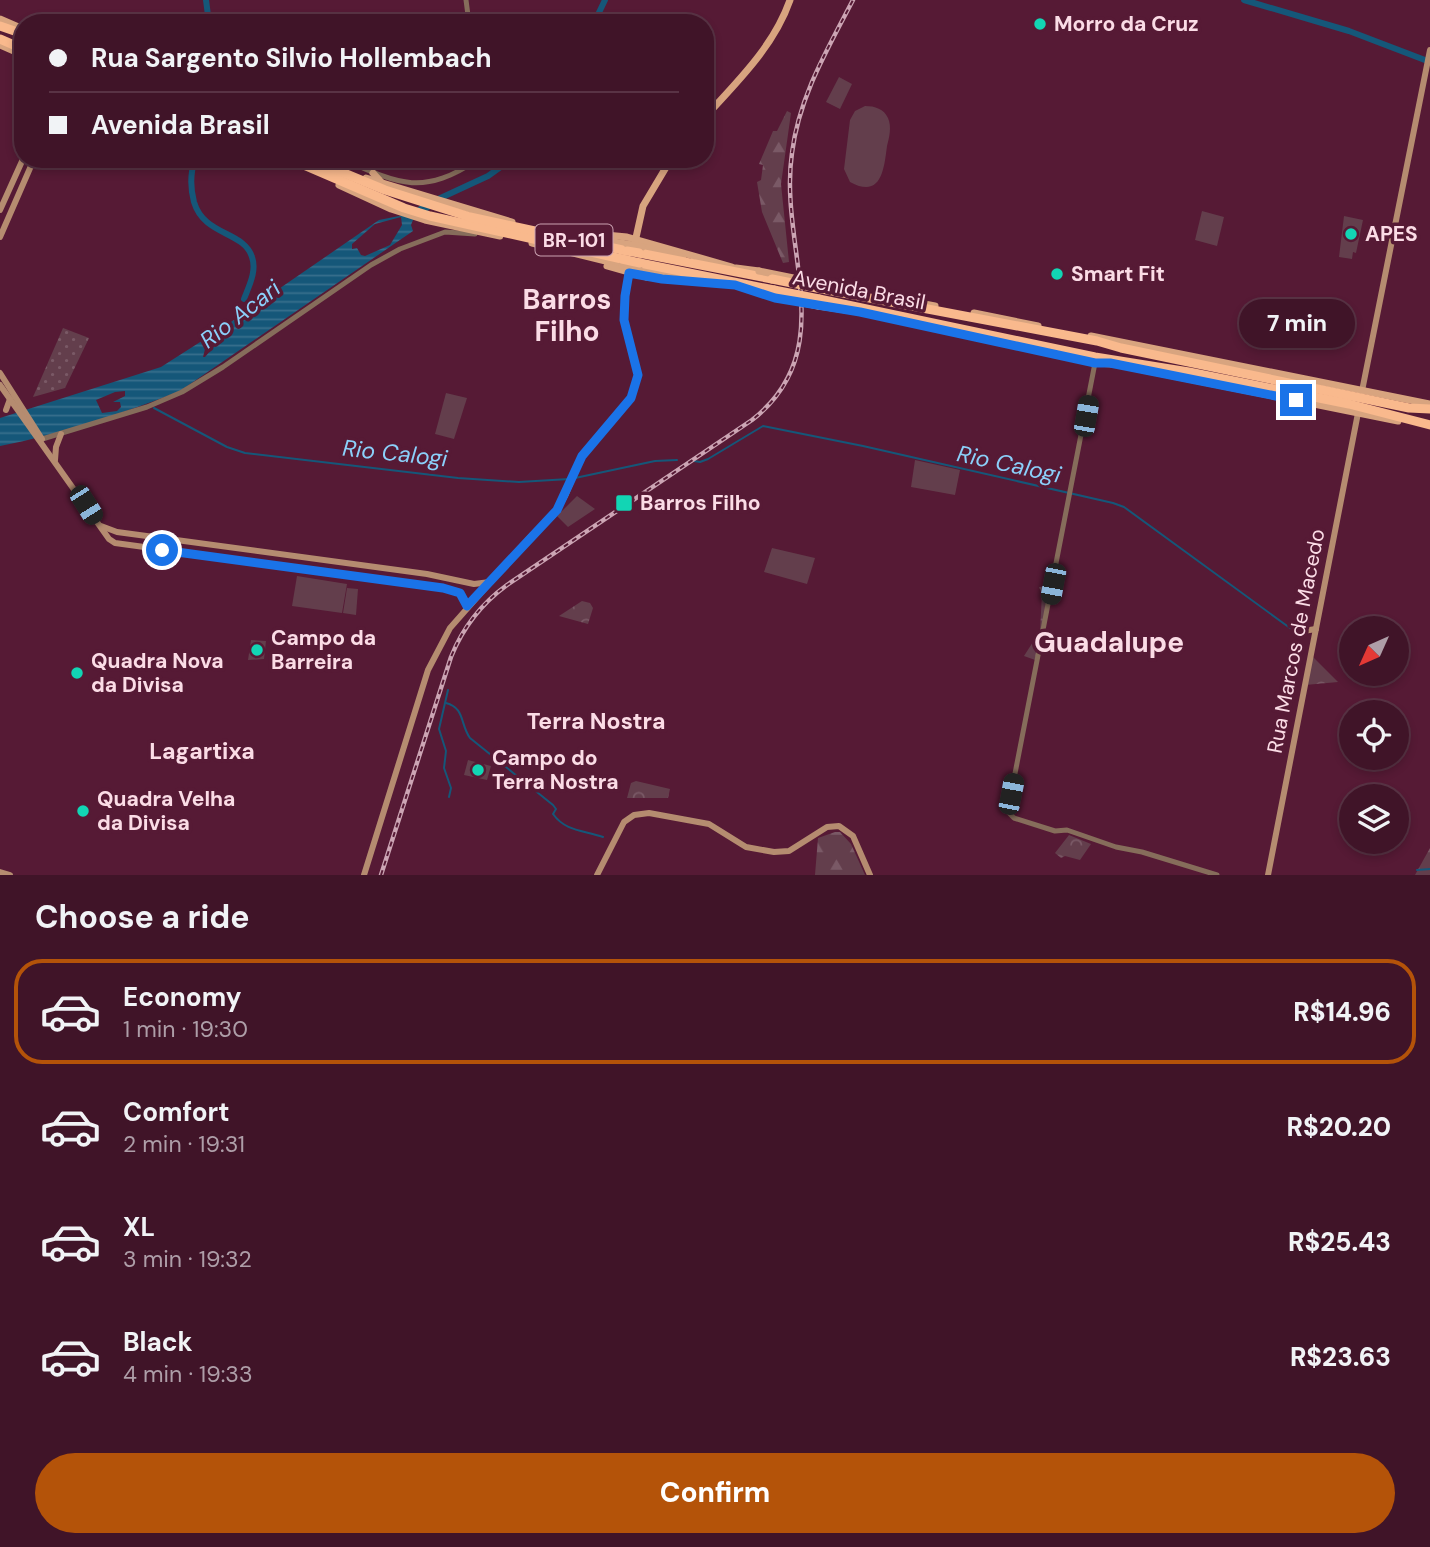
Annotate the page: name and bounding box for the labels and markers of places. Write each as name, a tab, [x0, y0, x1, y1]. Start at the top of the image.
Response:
place label: Morro da Cruz	[1054, 10, 1198, 38]
marker: Morro da Cruz	[1032, 16, 1048, 32]
place label: APES	[1365, 220, 1418, 248]
marker: APES	[1343, 226, 1359, 242]
place label: Smart Fit	[1071, 260, 1165, 288]
marker: Smart Fit	[1049, 266, 1065, 282]
place label: Barros Filho	[640, 489, 760, 517]
marker: Barros Filho	[614, 493, 634, 513]
place label: Campo da Barreira	[271, 624, 376, 676]
marker: Campo da Barreira	[249, 642, 265, 658]
place label: Quadra Nova da Divisa	[91, 647, 223, 699]
marker: Quadra Nova da Divisa	[69, 665, 85, 681]
place label: Campo do Terra Nostra	[492, 744, 619, 796]
marker: Campo do Terra Nostra	[470, 762, 486, 778]
place label: Quadra Velha da Divisa	[97, 785, 235, 837]
marker: Quadra Velha da Divisa	[75, 803, 91, 819]

